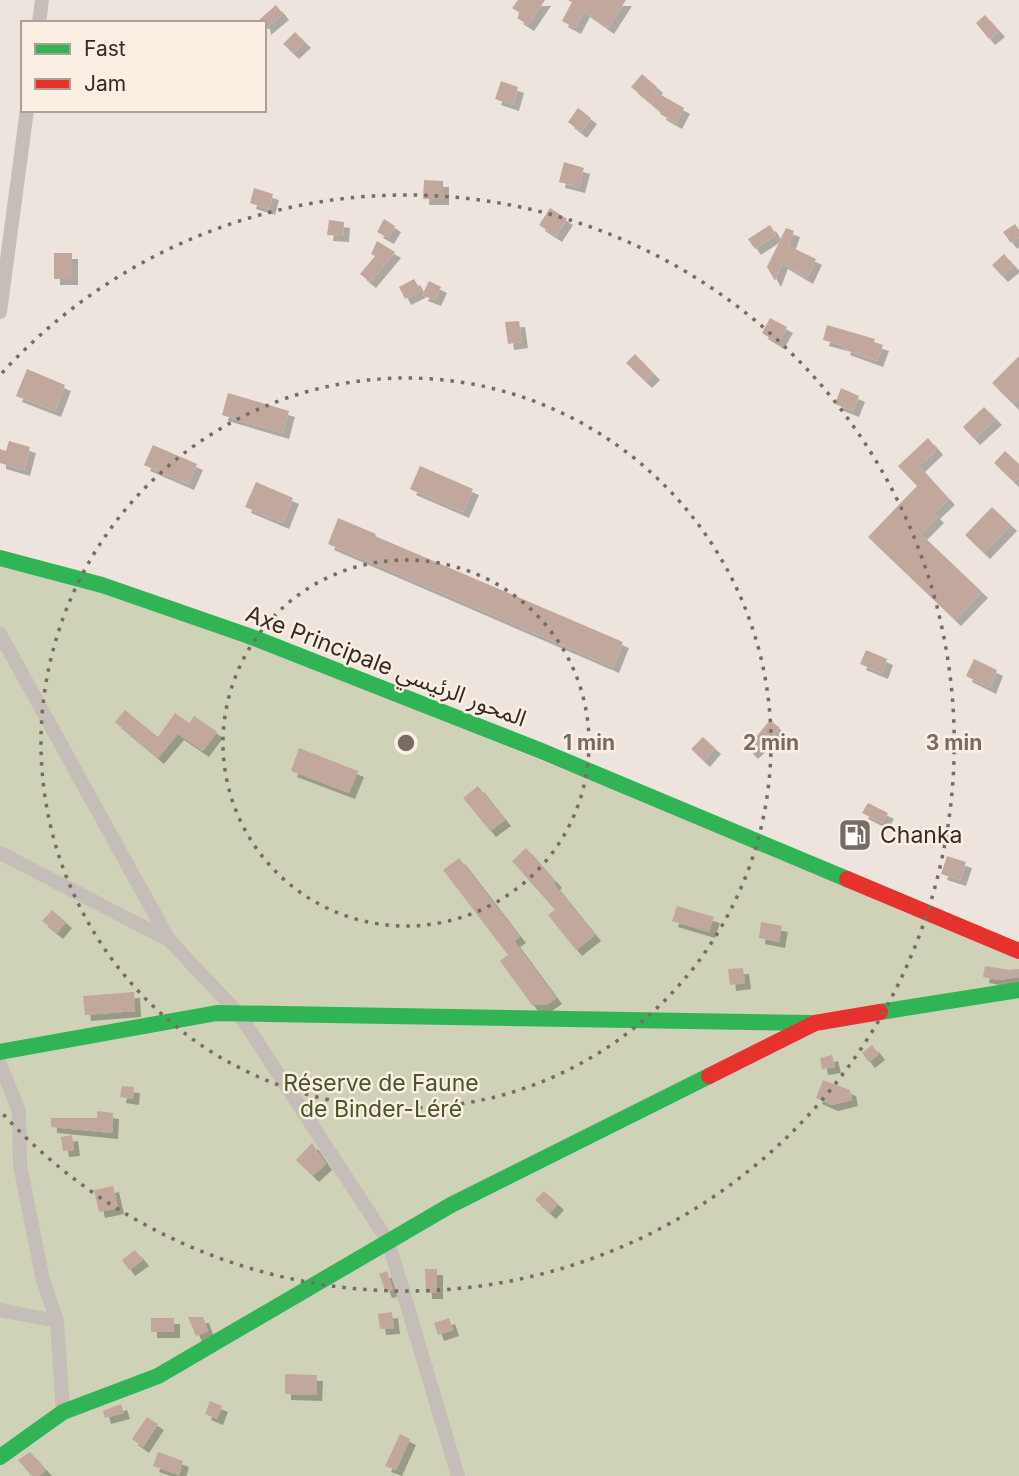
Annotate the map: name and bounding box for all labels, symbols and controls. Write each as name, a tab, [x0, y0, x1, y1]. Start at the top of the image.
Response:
legend	[21, 21, 266, 112]
text: Fast	[84, 36, 126, 61]
text: Jam	[84, 71, 126, 96]
street label: Axe Principale المحور الرئيسي	[241, 599, 530, 736]
text: 1 min	[563, 730, 615, 755]
text: 2 min	[743, 730, 799, 755]
text: 3 min	[926, 730, 982, 755]
centre of rings	[394, 731, 418, 755]
fuel station icon: Chanka	[836, 816, 874, 854]
place label: Chanka	[880, 821, 962, 849]
park label: Réserve de Faune de Binder-Léré	[283, 1069, 479, 1123]

